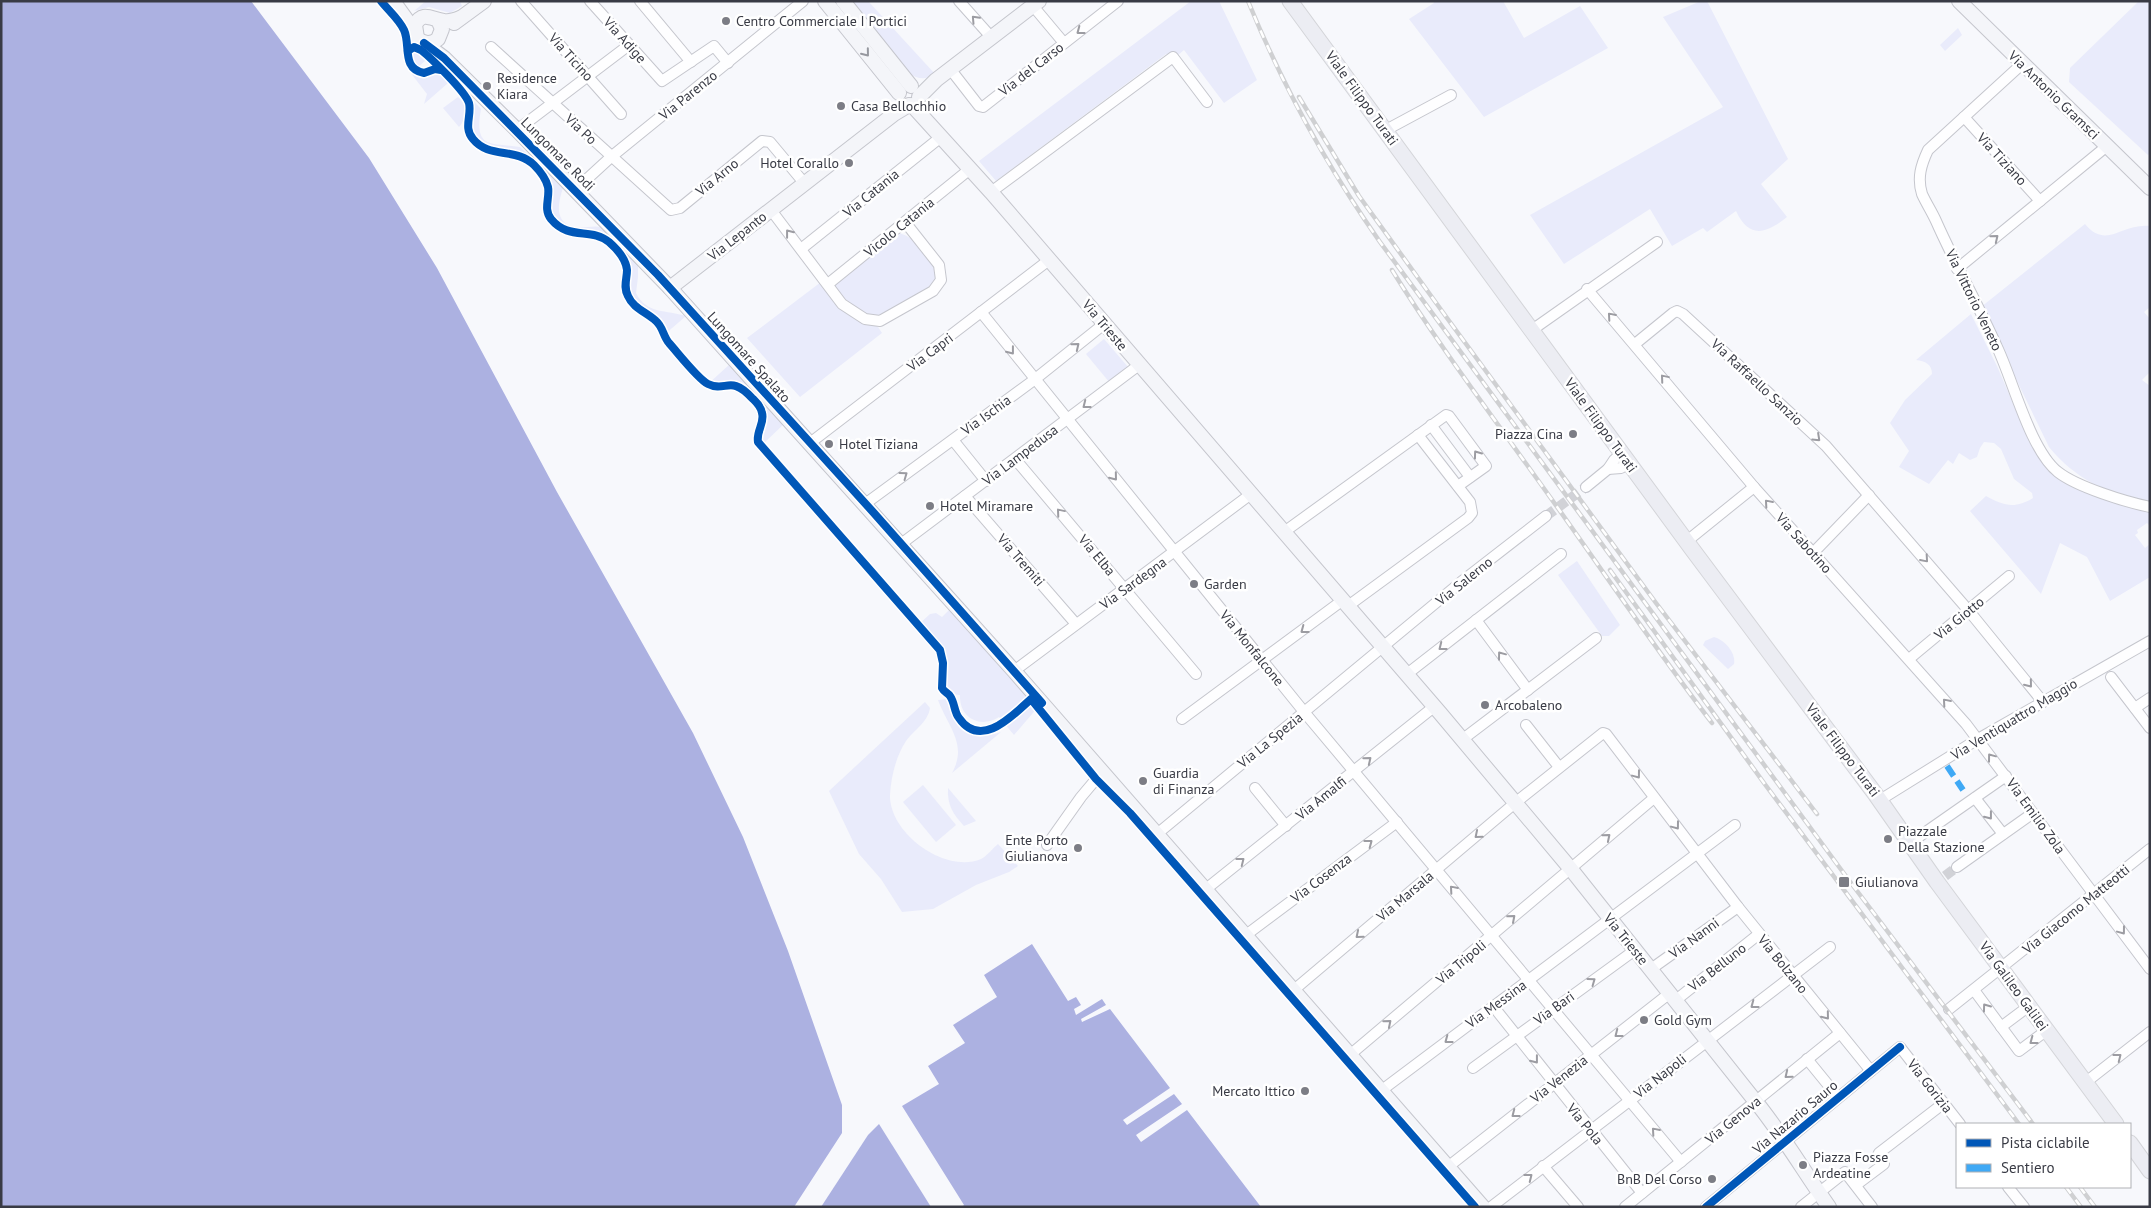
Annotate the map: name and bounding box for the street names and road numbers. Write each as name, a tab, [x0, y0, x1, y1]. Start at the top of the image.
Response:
street label: Via Adige	[599, 12, 650, 67]
street label: Via Ticino	[544, 28, 597, 85]
street label: Via del Carso	[994, 38, 1067, 101]
street label: Viale Filippo Turati	[1321, 46, 1402, 149]
street label: Via Antonio Gramsci	[2004, 46, 2103, 143]
street label: Via Parenzo	[654, 66, 721, 125]
street label: Via Po	[561, 109, 601, 148]
street label: Lungomare Rodi	[517, 113, 599, 195]
street label: Via Tiziano	[1972, 128, 2031, 189]
street label: Via Arno	[691, 154, 742, 200]
street label: Via Catania	[838, 165, 903, 222]
street label: Vicolo Catania	[859, 193, 938, 261]
street label: Via Lepanto	[703, 207, 770, 265]
street label: Via Vittorio Veneto	[1941, 245, 2006, 354]
street label: Via Trieste	[1078, 295, 1132, 354]
street label: Lungomare Spalato	[703, 308, 795, 406]
street label: Via Capri	[903, 329, 957, 376]
street label: Via Raffaello Sanzio	[1706, 334, 1807, 429]
street label: Viale Filippo Turati	[1560, 373, 1641, 476]
street label: Via Ischia	[957, 391, 1014, 440]
street label: Via Lampedusa	[978, 421, 1061, 490]
street label: Via Sabotino	[1771, 508, 1836, 577]
street label: Via Tremiti	[993, 529, 1049, 590]
street label: Via Elba	[1074, 530, 1120, 579]
street label: Via Sardegna	[1095, 553, 1170, 614]
street label: Via Salerno	[1431, 553, 1496, 610]
street label: Via Giotto	[1930, 592, 1988, 644]
street label: Via Monfalcone	[1215, 606, 1288, 690]
street label: Via Ventiquattro Maggio	[1947, 674, 2080, 764]
street label: Viale Filippo Turati	[1801, 699, 1884, 800]
street label: Via La Spezia	[1233, 708, 1306, 772]
street label: Via Amalfi	[1291, 772, 1350, 825]
street label: Via Emilio Zola	[2002, 774, 2070, 857]
street label: Via Cosenza	[1286, 849, 1355, 907]
street label: Via Giacomo Matteotti	[2018, 860, 2133, 958]
street label: Via Marsala	[1372, 867, 1437, 926]
street label: Via Trieste	[1599, 909, 1652, 969]
street label: Via Nanni	[1665, 914, 1723, 963]
street label: Via Bolzano	[1753, 930, 1812, 997]
street label: Via Tripoli	[1432, 936, 1490, 989]
street label: Via Galileo Galilei	[1975, 937, 2053, 1034]
street label: Via Belluno	[1684, 939, 1750, 996]
street label: Via Messina	[1461, 976, 1530, 1033]
street label: Via Bari	[1529, 987, 1578, 1029]
street label: Via Napoli	[1629, 1050, 1690, 1103]
street label: Via Venezia	[1526, 1051, 1591, 1108]
street label: Via Gorizia	[1903, 1054, 1957, 1117]
street label: Via Nazario Sauro	[1748, 1076, 1841, 1159]
street label: Via Genova	[1701, 1092, 1765, 1149]
street label: Via Pola	[1562, 1099, 1607, 1148]

